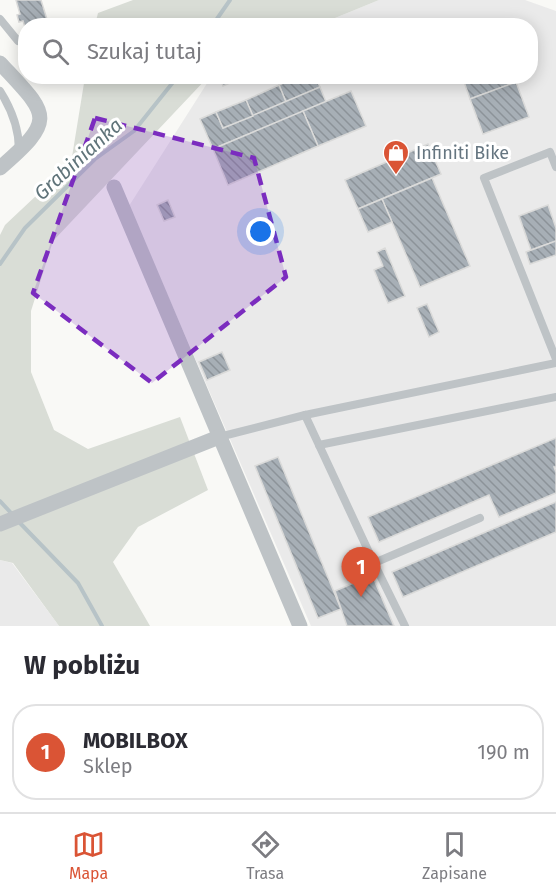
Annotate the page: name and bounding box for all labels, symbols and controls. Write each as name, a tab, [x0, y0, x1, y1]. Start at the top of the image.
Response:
search box	[18, 18, 538, 84]
icon: search	[39, 35, 72, 68]
text: Szukaj tutaj	[87, 38, 202, 65]
water label: Grabinianka	[29, 113, 127, 205]
shop icon: Infiniti Bike	[381, 138, 411, 176]
place label: Infiniti Bike	[416, 142, 509, 164]
your location	[246, 217, 275, 246]
pin: 1	[342, 548, 380, 597]
text: W pobliżu	[24, 650, 140, 681]
text: MOBILBOX	[83, 727, 188, 754]
text: 1	[41, 740, 50, 764]
text: 190 m	[477, 740, 530, 764]
text: Sklep	[83, 754, 133, 778]
tab: Mapa	[69, 828, 108, 883]
tab: Trasa	[246, 828, 284, 883]
tab: Zapisane	[422, 828, 487, 883]

